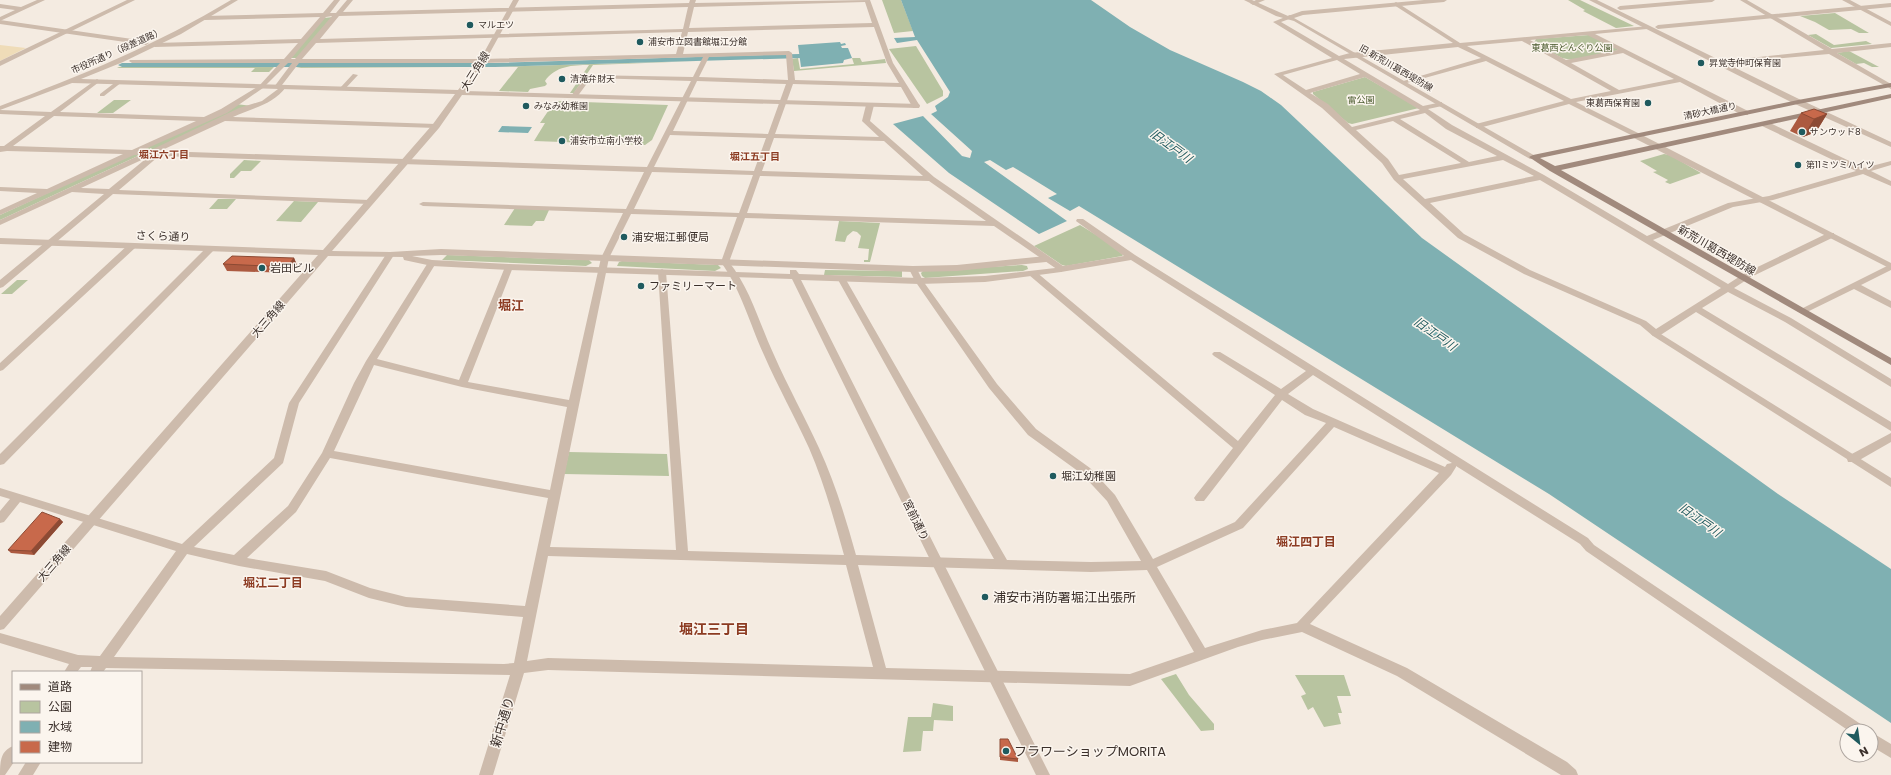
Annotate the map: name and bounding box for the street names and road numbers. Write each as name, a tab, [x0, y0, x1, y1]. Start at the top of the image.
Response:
street label: 市役所通り（段差道路）	[69, 25, 165, 77]
street label: 旧 新荒川葛西堤防線	[1357, 42, 1436, 95]
street label: 大三角線	[457, 48, 493, 94]
street label: 清砂大橋通り	[1682, 100, 1738, 122]
street label: 新荒川葛西堤防線	[1675, 221, 1759, 279]
street label: さくら通り	[135, 227, 191, 245]
street label: 大三角線	[248, 297, 288, 341]
street label: 宮前通り	[899, 497, 933, 543]
street label: 大三角線	[34, 541, 74, 585]
street label: 新中通り	[486, 694, 519, 750]

